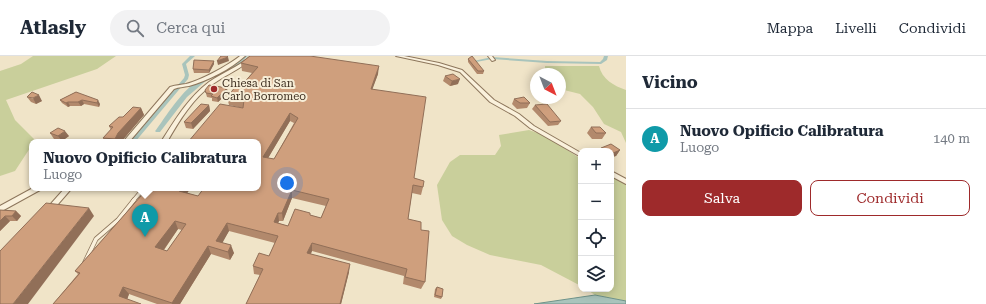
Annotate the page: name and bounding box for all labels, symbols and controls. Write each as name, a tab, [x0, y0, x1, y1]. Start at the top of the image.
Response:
search box	[110, 10, 390, 46]
text: Atlasly	[20, 16, 86, 39]
icon: search	[124, 17, 146, 39]
text: Cerca qui	[156, 19, 225, 37]
text: Mappa	[767, 20, 813, 36]
text: Livelli	[835, 20, 877, 36]
text: Condividi	[899, 20, 966, 36]
north arrow	[530, 68, 566, 104]
text: Vicino	[642, 72, 698, 92]
place label: Chiesa di San Carlo Borromeo	[222, 77, 306, 103]
marker: Chiesa di San Carlo Borromeo	[209, 84, 219, 94]
text: Nuovo Opificio Calibratura	[680, 122, 884, 140]
text: A	[650, 131, 660, 146]
text: 140 m	[933, 131, 970, 146]
popup	[29, 139, 261, 191]
text: Luogo	[680, 140, 719, 155]
map controls	[578, 148, 614, 292]
button: +	[578, 148, 614, 184]
text: Nuovo Opificio Calibratura	[43, 149, 247, 167]
text: Luogo	[43, 167, 82, 182]
your location	[277, 173, 297, 193]
button: Salva	[642, 180, 802, 216]
button: Condividi	[810, 180, 970, 216]
button: −	[578, 184, 614, 220]
pin: A	[132, 204, 158, 237]
button: locate	[578, 220, 614, 256]
button: layers	[578, 256, 614, 292]

